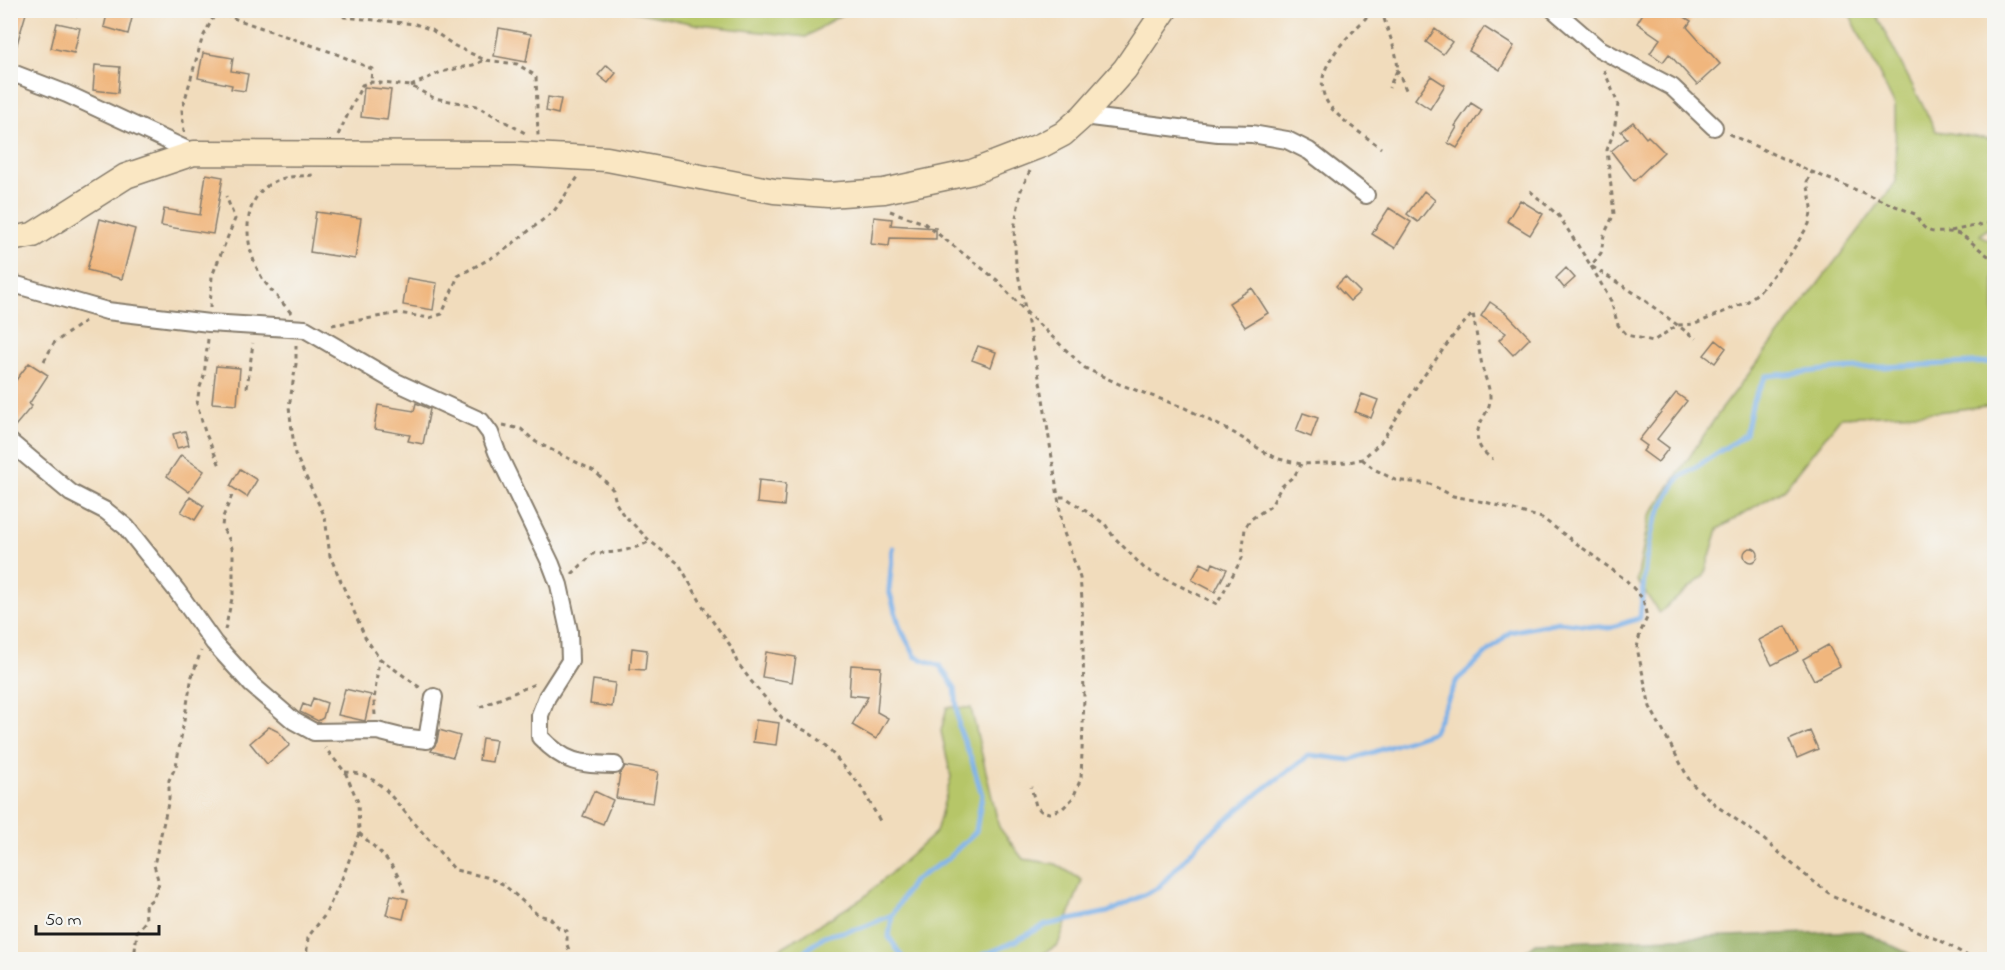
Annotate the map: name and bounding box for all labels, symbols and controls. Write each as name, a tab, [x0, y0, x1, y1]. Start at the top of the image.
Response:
scale bar	[36, 898, 159, 936]
text: 50 m	[45, 908, 82, 934]

